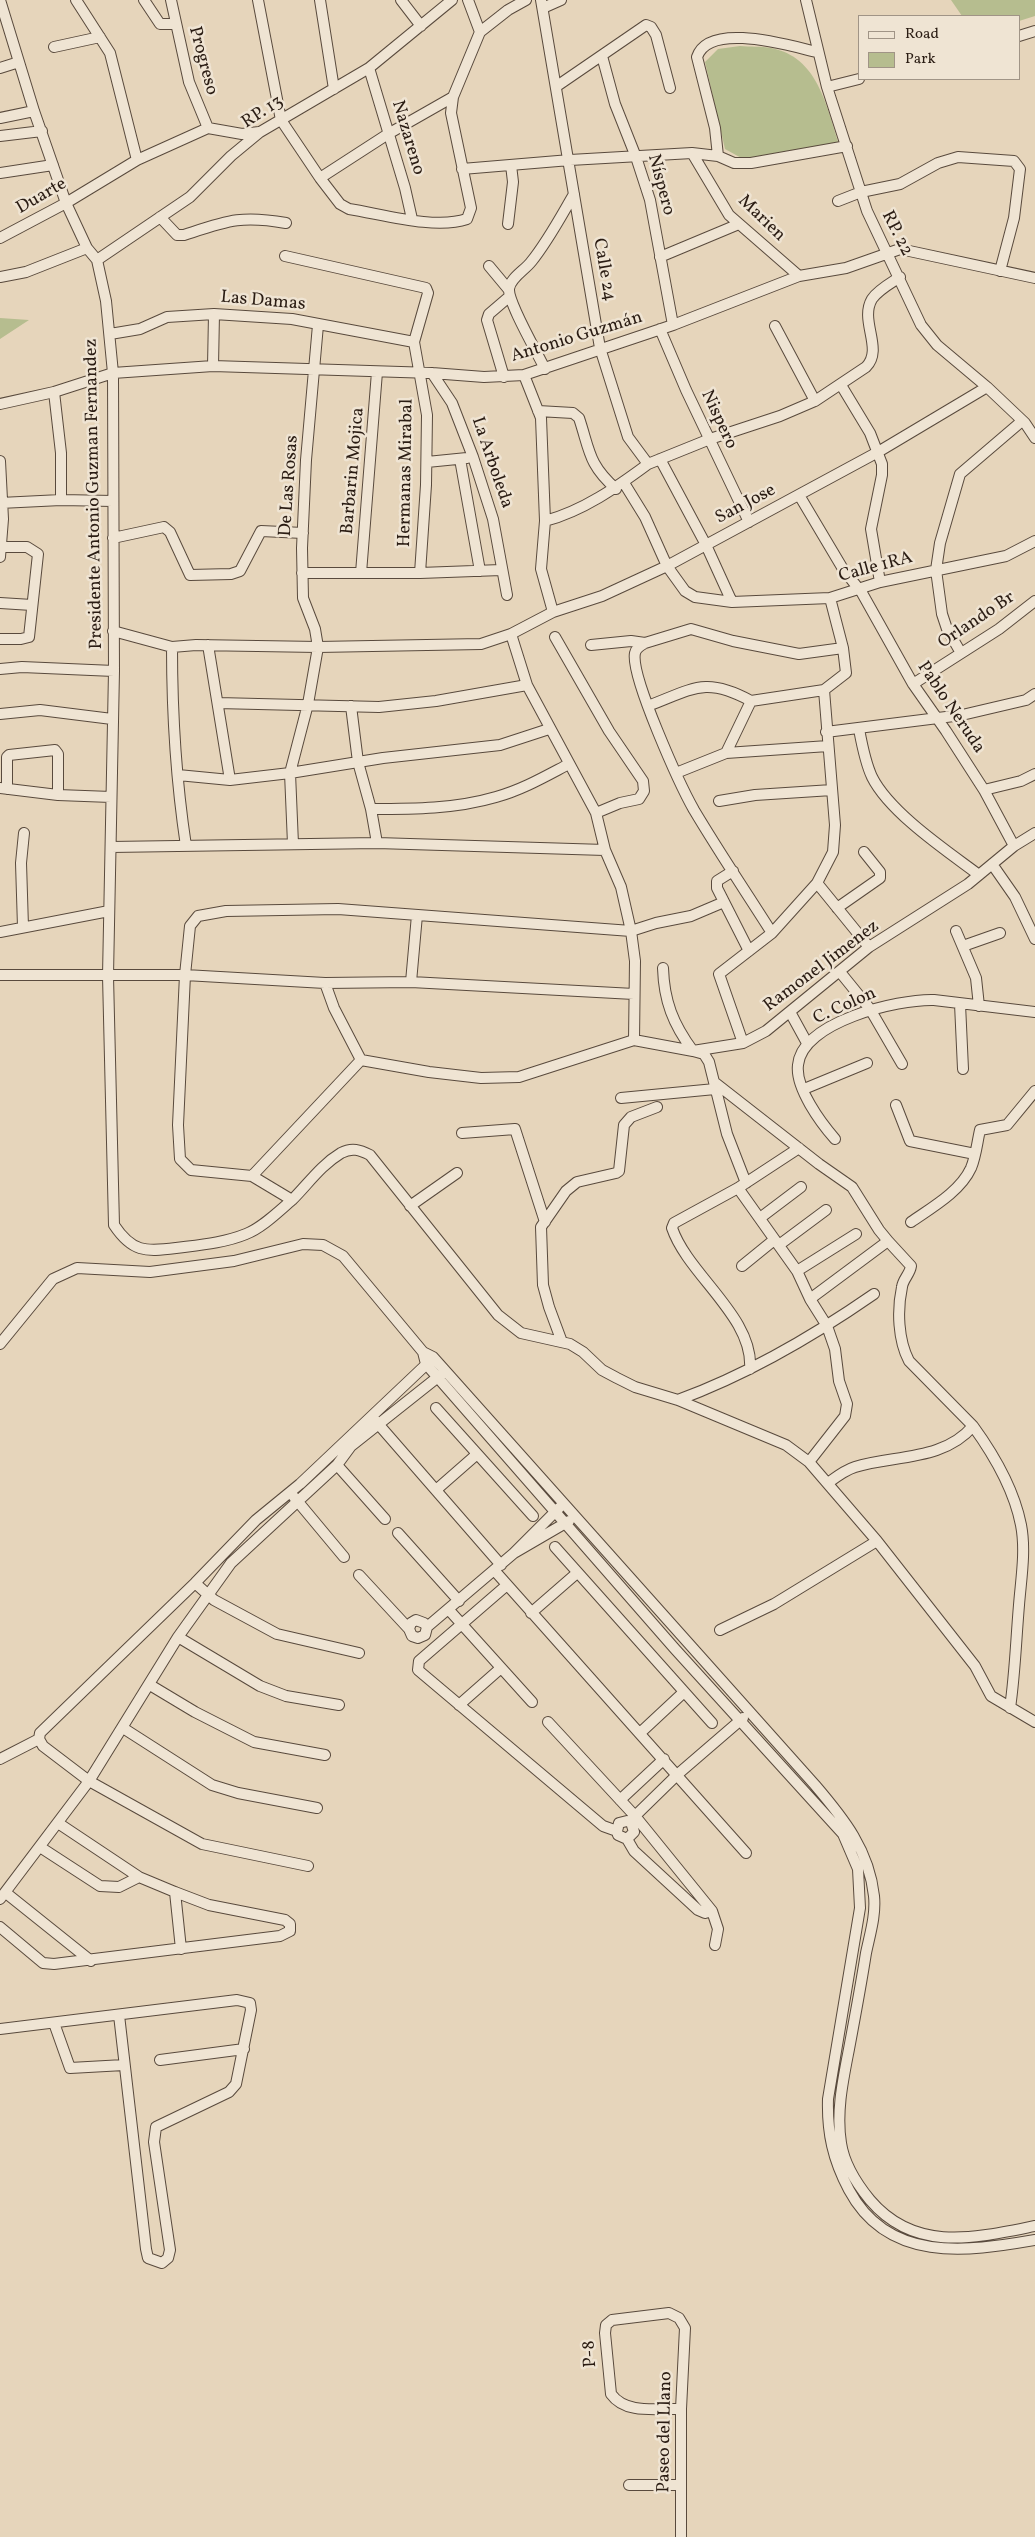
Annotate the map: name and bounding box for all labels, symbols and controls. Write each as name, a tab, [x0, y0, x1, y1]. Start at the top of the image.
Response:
legend	[858, 15, 1020, 80]
street label: Progreso	[182, 24, 222, 98]
text: Road	[905, 24, 939, 45]
text: Park	[905, 49, 936, 70]
street label: RP. 13	[238, 92, 288, 134]
street label: Nazareno	[385, 98, 429, 178]
street label: Níspero	[641, 152, 679, 218]
street label: Duarte	[13, 174, 71, 220]
street label: Marien	[733, 191, 789, 247]
street label: RP. 22	[875, 208, 917, 260]
street label: Calle 24	[587, 237, 619, 303]
street label: Las Damas	[220, 288, 306, 316]
street label: Antonio Guzmán	[509, 308, 645, 368]
street label: Presidente Antonio Guzman Fernandez	[81, 338, 109, 650]
street label: Nispero	[695, 387, 741, 453]
street label: Hermanas Mirabal	[395, 399, 419, 547]
street label: Barbarin Mojica	[338, 407, 370, 535]
street label: La Arboleda	[465, 415, 517, 511]
street label: De Las Rosas	[276, 435, 304, 537]
street label: San Jose	[712, 480, 780, 530]
street label: Calle 1RA	[837, 548, 915, 588]
street label: Orlando Br	[935, 587, 1019, 655]
street label: Pablo Neruda	[911, 658, 989, 758]
street label: Ramonel Jimenez	[760, 917, 884, 1017]
street label: C. Colon	[810, 984, 880, 1030]
street label: P-8	[579, 2340, 603, 2368]
street label: Paseo del Llano	[654, 2371, 678, 2493]

